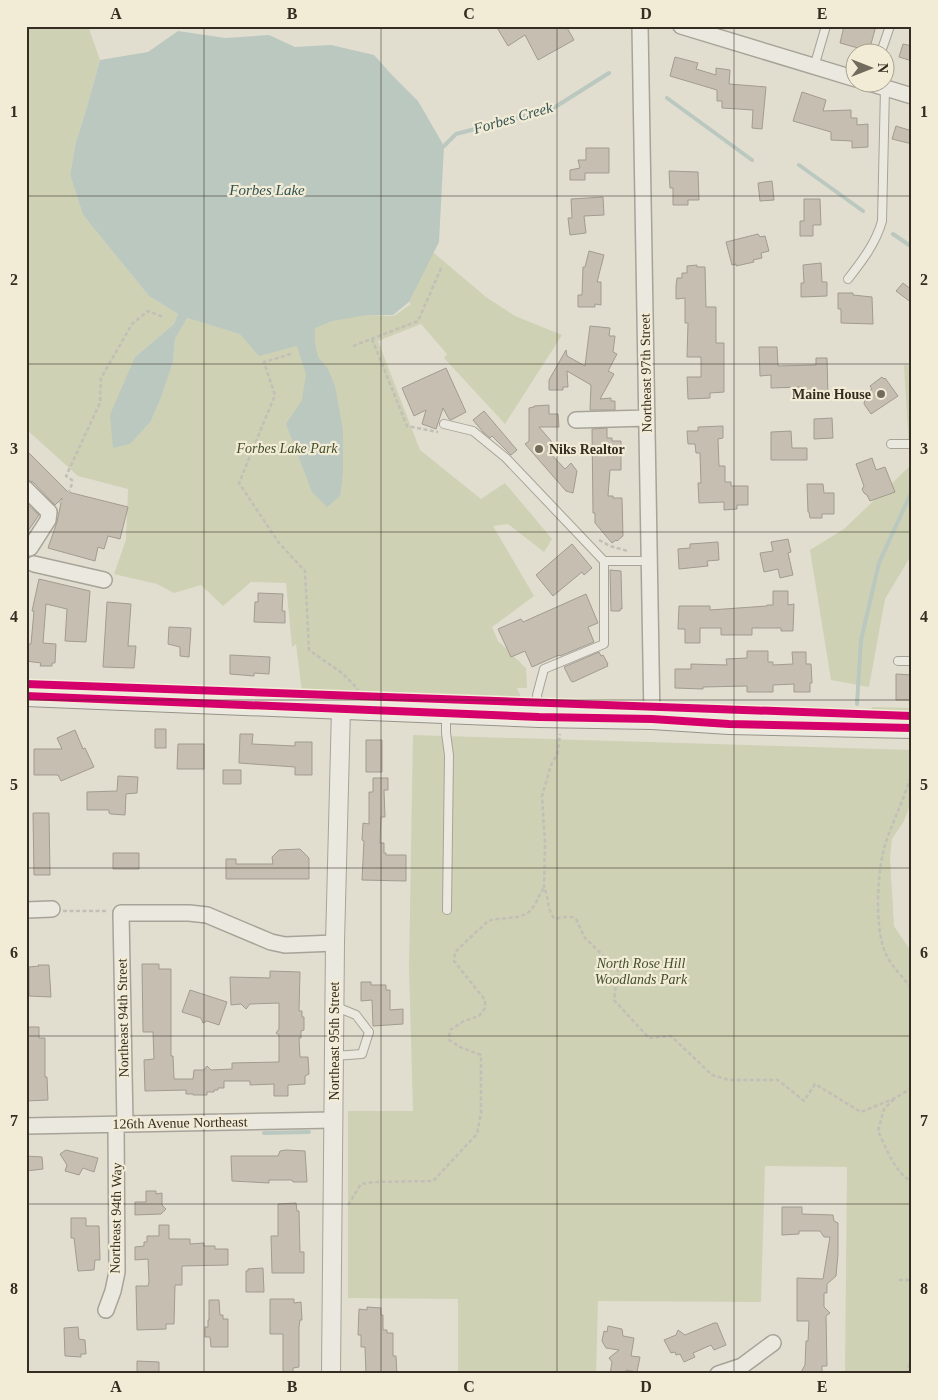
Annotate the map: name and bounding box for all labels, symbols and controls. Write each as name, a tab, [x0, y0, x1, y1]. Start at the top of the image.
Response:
text: A	[110, 5, 122, 22]
text: B	[287, 5, 298, 22]
text: C	[463, 5, 475, 22]
text: D	[640, 5, 652, 22]
text: E	[817, 5, 827, 22]
north arrow	[846, 42, 896, 92]
text: N	[875, 63, 890, 73]
water label: Forbes Creek	[471, 99, 555, 137]
text: 1	[10, 103, 18, 120]
text: 1	[920, 103, 928, 120]
water label: Forbes Lake	[228, 182, 305, 198]
text: 2	[10, 271, 18, 288]
text: 2	[920, 271, 928, 288]
street label: Northeast 97th Street	[637, 313, 655, 433]
place label: Maine House	[792, 387, 871, 402]
marker: Maine House	[875, 388, 887, 400]
text: 3	[10, 440, 18, 457]
text: 3	[920, 440, 928, 457]
park label: Forbes Lake Park	[235, 441, 338, 456]
place label: Niks Realtor	[549, 442, 625, 457]
marker: Niks Realtor	[533, 443, 545, 455]
text: 4	[10, 608, 18, 625]
text: 4	[920, 608, 928, 625]
text: 5	[10, 776, 18, 793]
text: 5	[920, 776, 928, 793]
text: 6	[10, 944, 18, 961]
text: 6	[920, 944, 928, 961]
park label: North Rose Hill Woodlands Park	[595, 956, 688, 987]
street label: Northeast 94th Street	[114, 958, 132, 1078]
street label: Northeast 95th Street	[327, 981, 342, 1100]
text: 7	[10, 1112, 18, 1129]
text: 7	[920, 1112, 928, 1129]
street label: 126th Avenue Northeast	[112, 1114, 248, 1132]
street label: Northeast 94th Way	[108, 1162, 124, 1274]
text: 8	[10, 1280, 18, 1297]
text: 8	[920, 1280, 928, 1297]
text: A	[110, 1378, 122, 1395]
text: B	[287, 1378, 298, 1395]
text: C	[463, 1378, 475, 1395]
text: D	[640, 1378, 652, 1395]
text: E	[817, 1378, 827, 1395]

